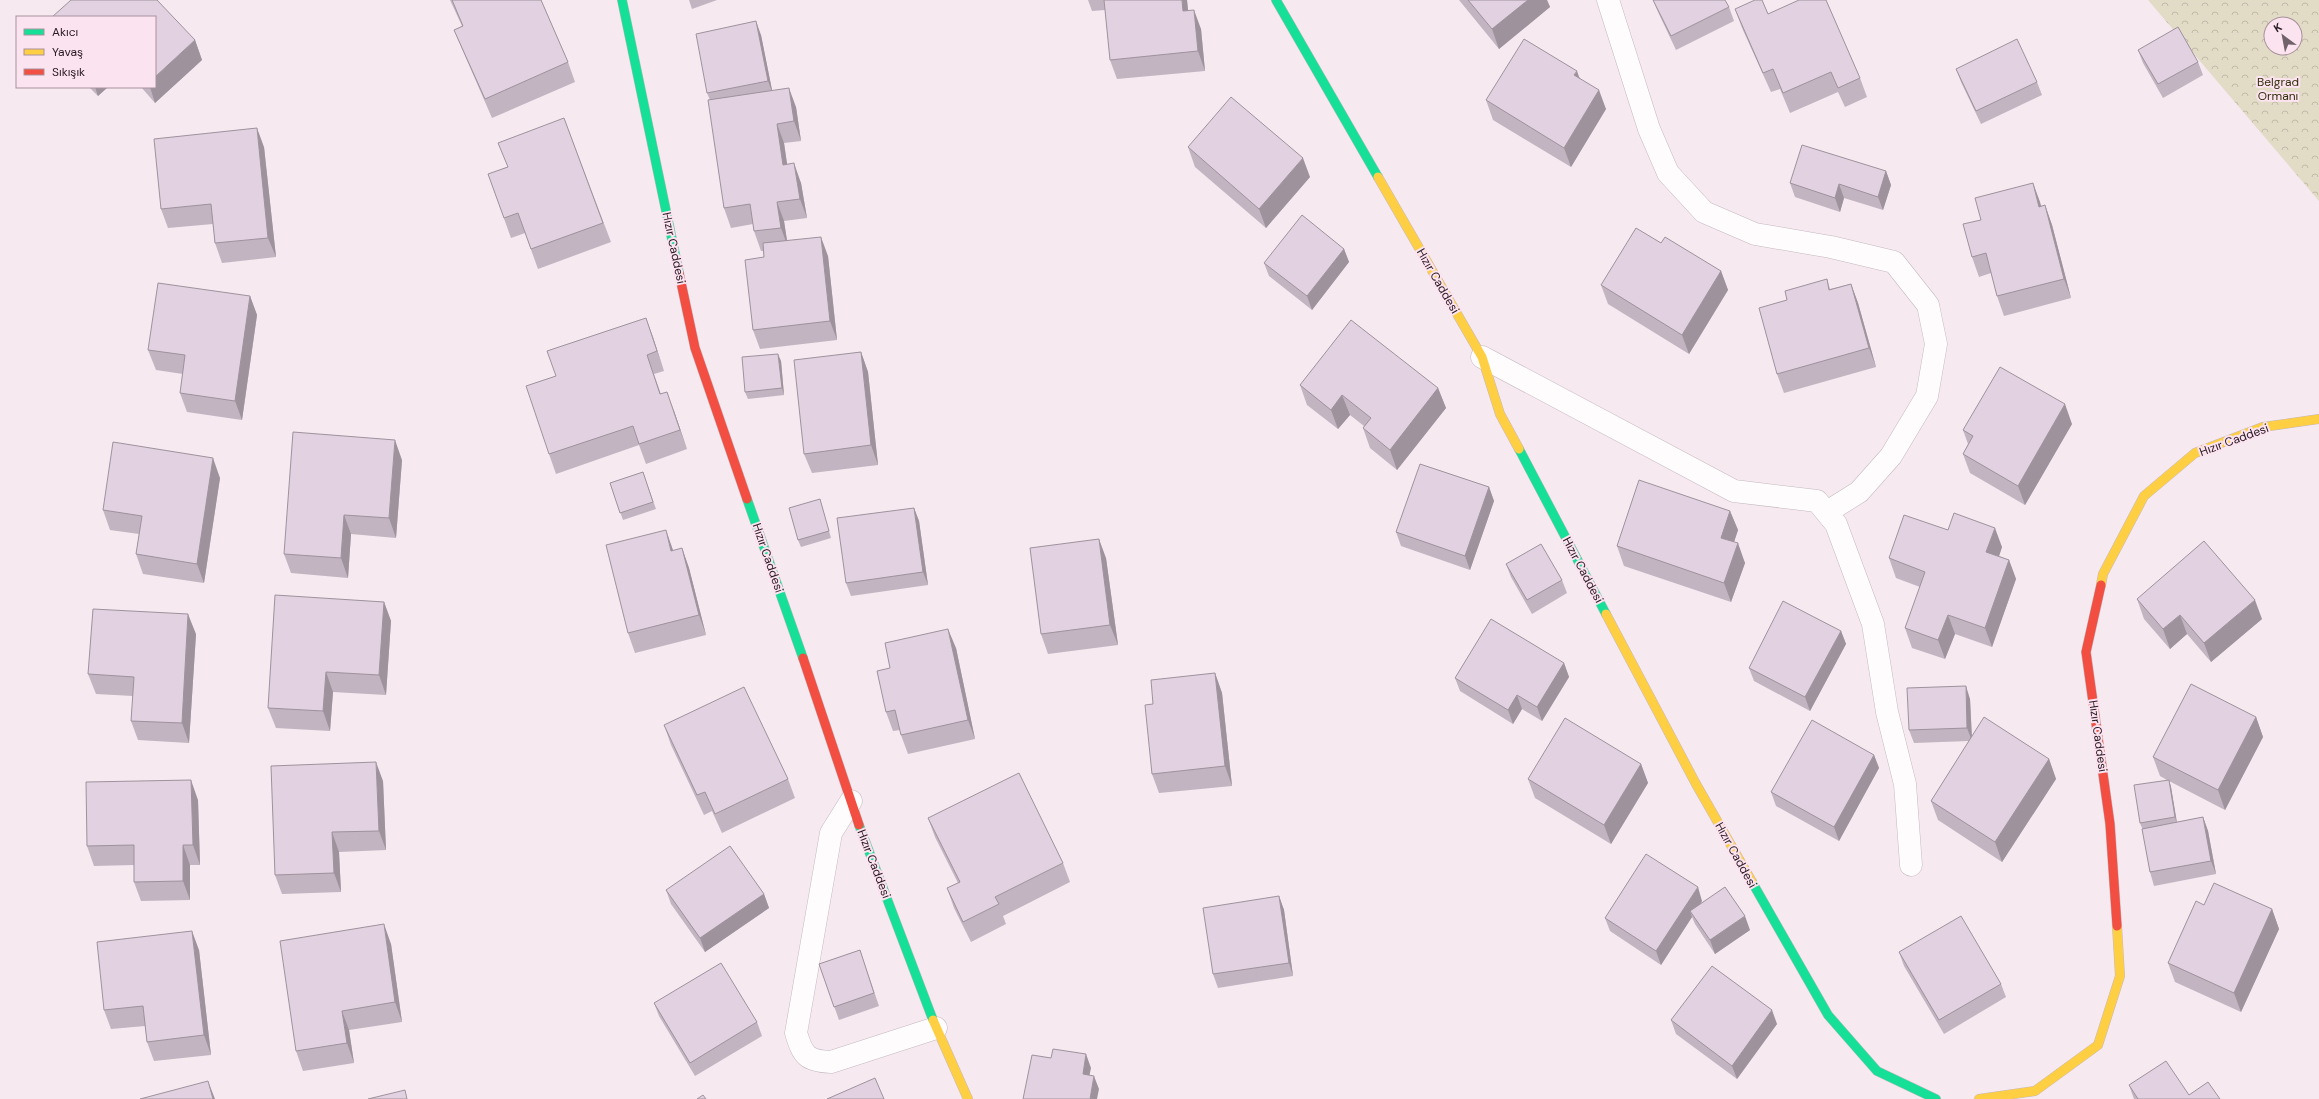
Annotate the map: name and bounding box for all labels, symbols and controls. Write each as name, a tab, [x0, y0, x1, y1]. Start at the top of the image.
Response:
legend	[16, 16, 156, 88]
north arrow	[2263, 16, 2303, 56]
text: K	[2271, 20, 2284, 35]
text: Akıcı	[52, 24, 78, 40]
text: Yavaş	[52, 44, 83, 60]
text: Sıkışık	[52, 64, 85, 80]
park label: Belgrad Ormanı	[2257, 74, 2299, 104]
street label: Hızır Caddesi	[659, 211, 689, 285]
street label: Hızır Caddesi	[1413, 246, 1463, 317]
street label: Hızır Caddesi	[2197, 420, 2271, 460]
street label: Hızır Caddesi	[749, 521, 787, 595]
street label: Hızır Caddesi	[1559, 534, 1607, 606]
street label: Hızır Caddesi	[2085, 699, 2111, 773]
street label: Hızır Caddesi	[1711, 819, 1761, 891]
street label: Hızır Caddesi	[854, 827, 895, 901]

